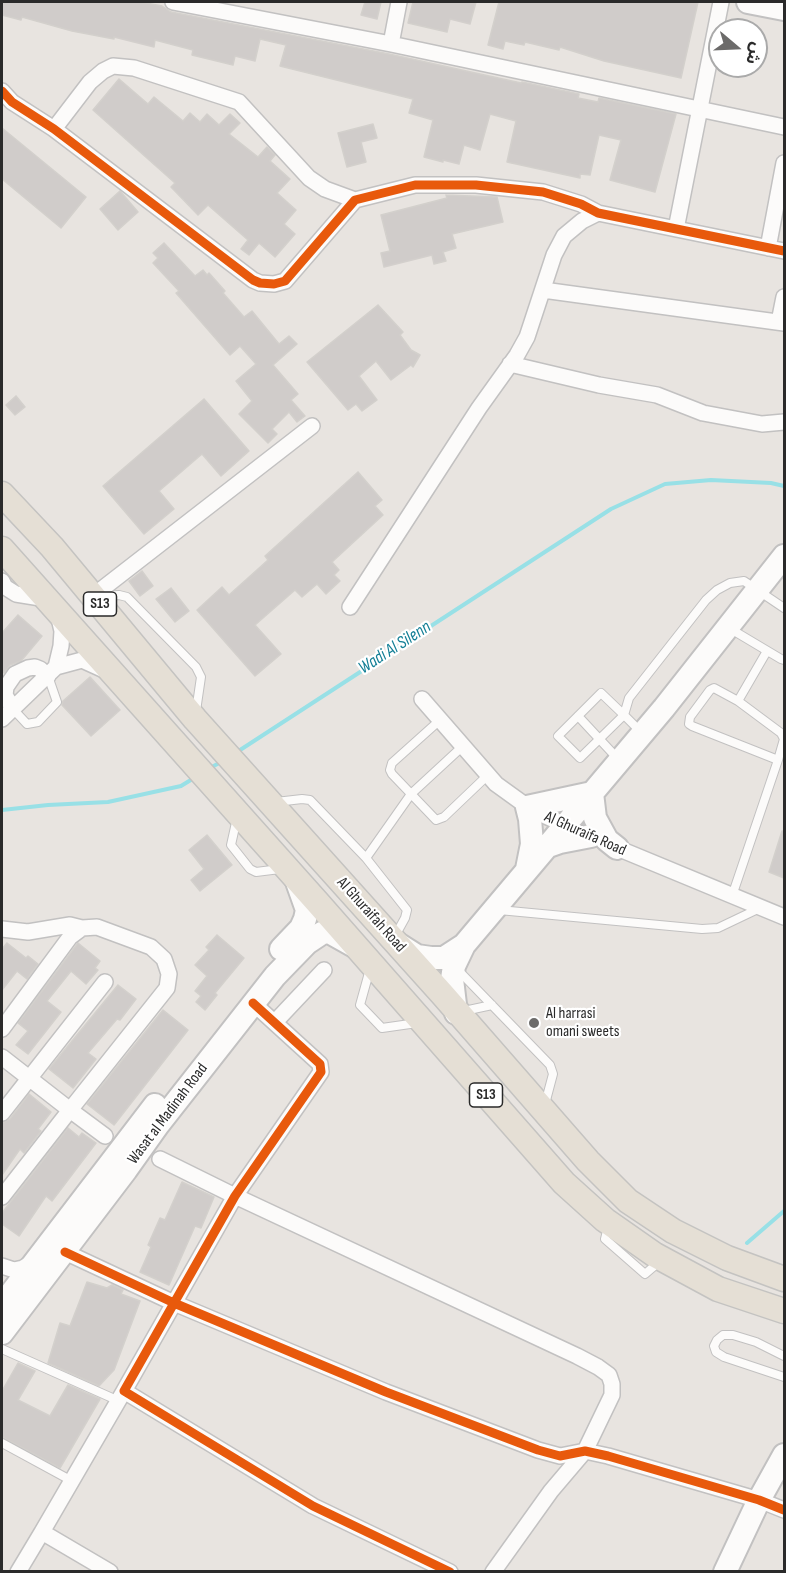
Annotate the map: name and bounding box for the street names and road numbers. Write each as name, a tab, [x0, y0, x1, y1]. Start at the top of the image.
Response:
road number: S13	[84, 592, 116, 616]
street label: Al Ghuraifa Road	[541, 807, 629, 861]
street label: Al Ghuraifah Road	[332, 874, 410, 956]
street label: Wasat al Madinah Road	[124, 1060, 212, 1168]
road number: S13	[470, 1083, 502, 1107]

